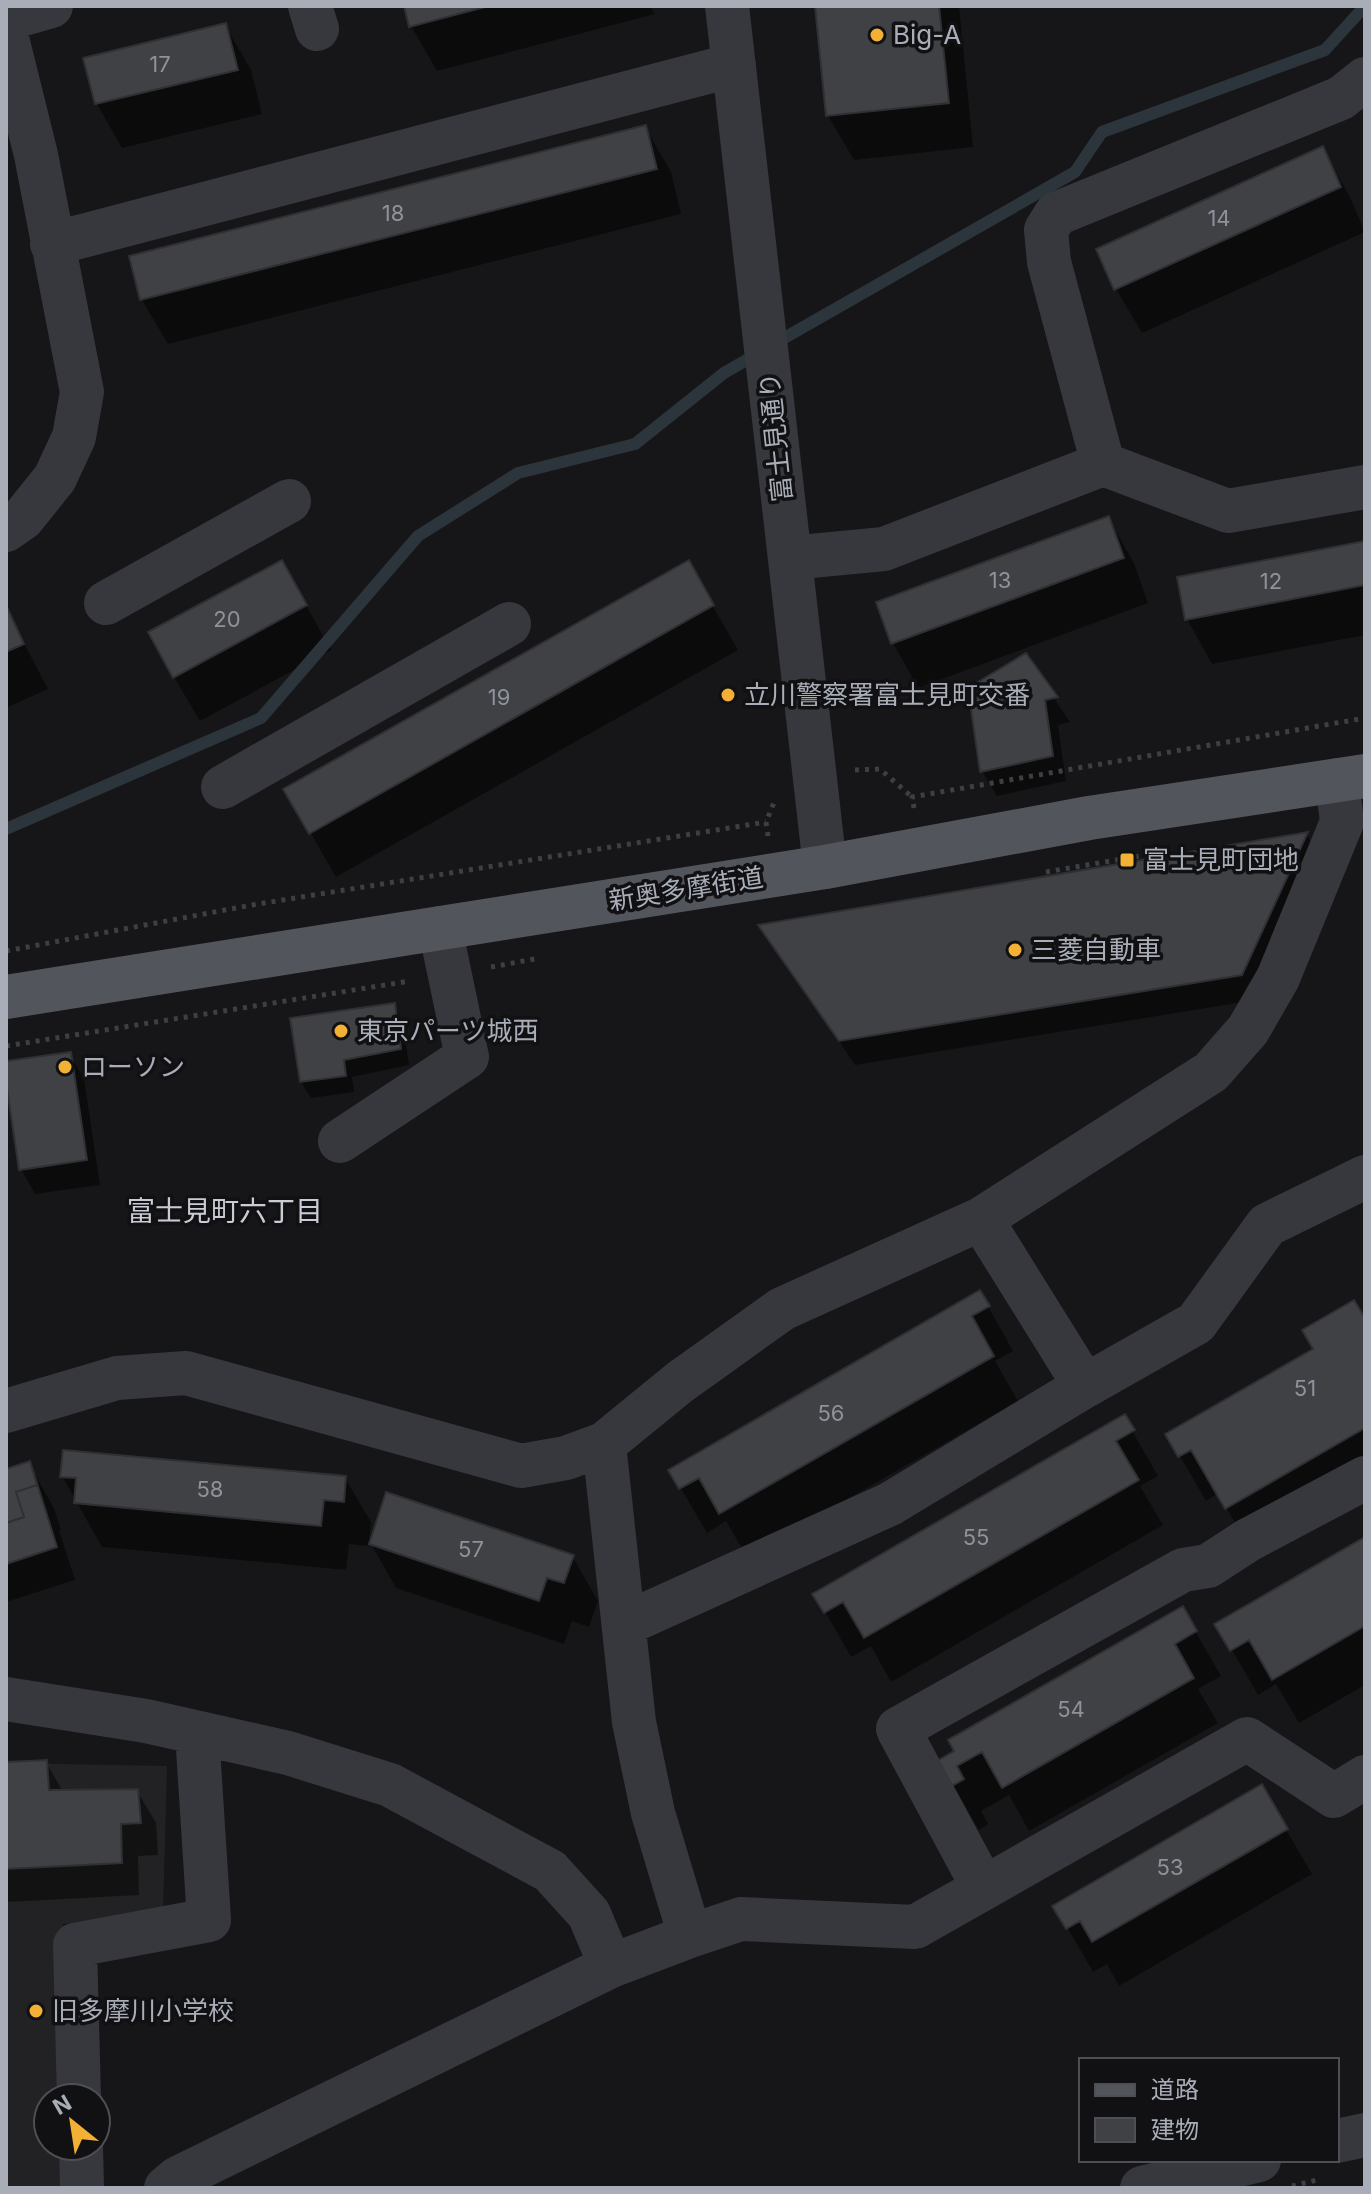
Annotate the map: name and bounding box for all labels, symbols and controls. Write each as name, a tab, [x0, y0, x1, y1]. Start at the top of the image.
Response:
place label: Big-A	[893, 19, 961, 50]
marker: Big-A	[868, 26, 886, 44]
house number: 17	[149, 51, 171, 77]
house number: 18	[382, 200, 404, 226]
house number: 14	[1207, 205, 1231, 231]
street label: 富士見通り	[753, 371, 798, 503]
house number: 13	[989, 567, 1011, 593]
house number: 12	[1260, 568, 1282, 594]
house number: 20	[213, 606, 241, 632]
place label: 立川警察署富士見町交番	[744, 679, 1030, 710]
house number: 19	[488, 684, 510, 710]
marker: 立川警察署富士見町交番	[719, 686, 737, 704]
place label: 富士見町団地	[1143, 844, 1299, 875]
marker: 富士見町団地	[1118, 851, 1136, 869]
street label: 新奥多摩街道	[606, 861, 765, 916]
place label: 三菱自動車	[1031, 934, 1161, 965]
marker: 三菱自動車	[1006, 941, 1024, 959]
place label: 東京パーツ城西	[357, 1015, 538, 1046]
marker: 東京パーツ城西	[332, 1022, 350, 1040]
place label: ローソン	[81, 1051, 185, 1082]
marker: ローソン	[56, 1058, 74, 1076]
district label: 富士見町六丁目	[127, 1194, 323, 1228]
house number: 51	[1294, 1375, 1316, 1401]
house number: 56	[817, 1400, 845, 1426]
house number: 58	[197, 1476, 223, 1502]
house number: 55	[963, 1524, 989, 1550]
house number: 57	[458, 1536, 484, 1562]
house number: 54	[1057, 1696, 1085, 1722]
house number: 53	[1157, 1854, 1183, 1880]
place label: 旧多摩川小学校	[52, 1995, 234, 2026]
marker: 旧多摩川小学校	[27, 2002, 45, 2020]
legend	[1079, 2058, 1339, 2162]
text: 道路	[1151, 2075, 1199, 2104]
north arrow	[32, 2082, 112, 2162]
text: N	[48, 2089, 76, 2120]
text: 建物	[1151, 2115, 1199, 2144]

